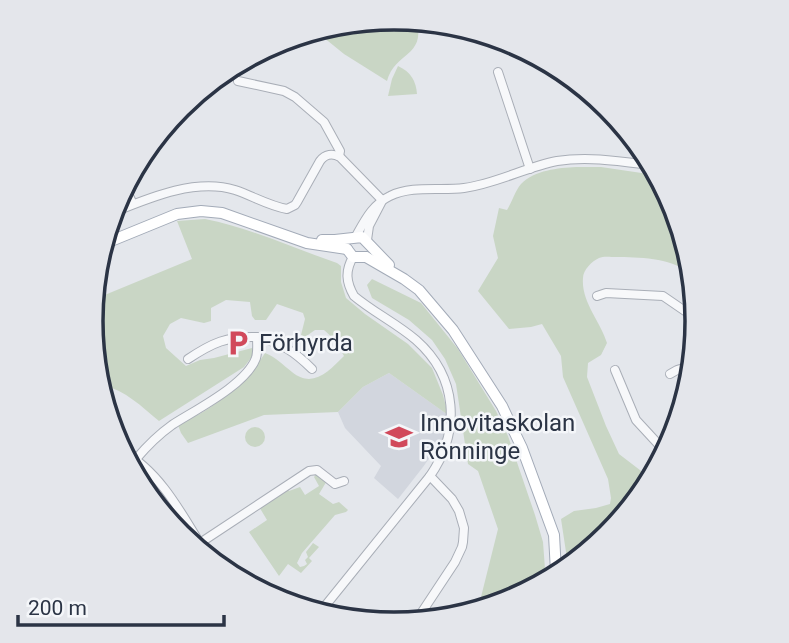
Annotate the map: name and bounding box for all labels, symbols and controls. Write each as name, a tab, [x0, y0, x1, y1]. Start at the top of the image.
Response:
parking icon: Förhyrda	[223, 328, 253, 358]
place label: Förhyrda	[259, 329, 353, 357]
place label: Innovitaskolan Rönninge	[420, 409, 575, 465]
school or university icon: Innovitaskolan Rönninge	[384, 422, 414, 452]
scale bar	[18, 584, 224, 628]
text: 200 m	[28, 596, 87, 620]

